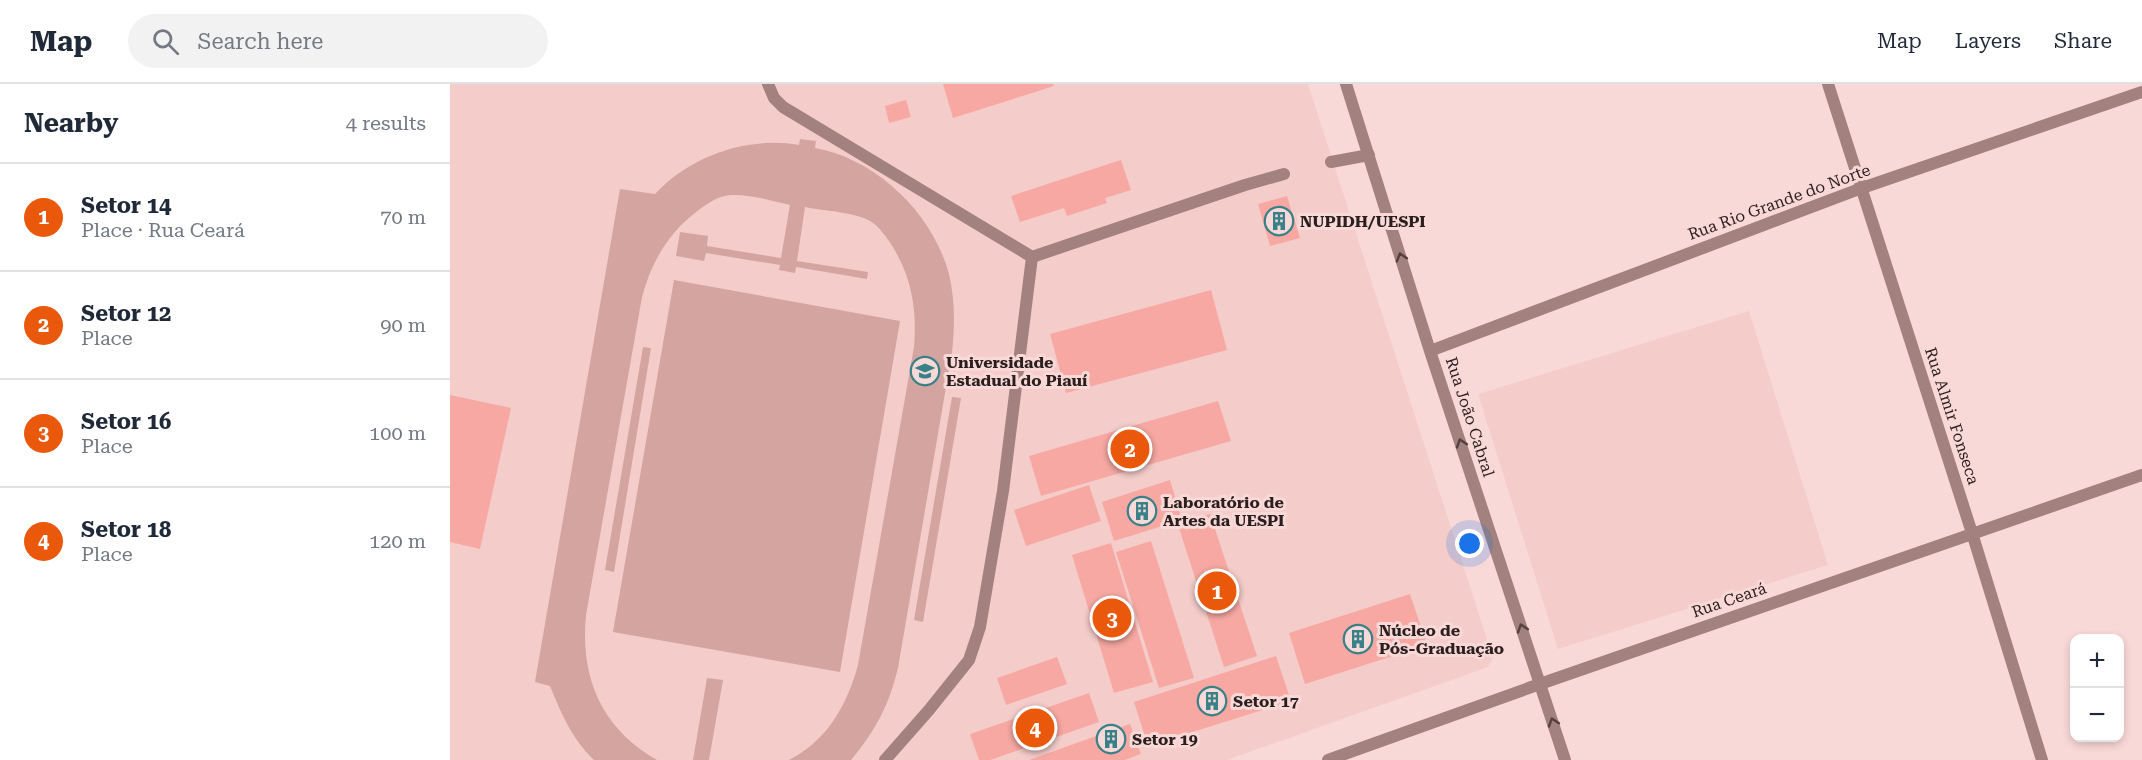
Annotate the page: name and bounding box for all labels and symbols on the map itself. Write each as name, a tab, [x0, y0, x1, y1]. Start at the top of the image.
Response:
street label: Rua Rio Grande do Norte	[1685, 160, 1873, 244]
building icon: NUPIDH/UESPI	[1263, 205, 1295, 237]
place label: NUPIDH/UESPI	[1300, 212, 1426, 231]
one-way arrow	[1396, 252, 1408, 263]
street label: Rua Almir Fonseca	[1921, 345, 1983, 487]
place label: Universidade Estadual do Piauí	[946, 353, 1088, 390]
school or university icon: Universidade Estadual do Piauí	[909, 355, 941, 387]
street label: Rua João Cabral	[1442, 355, 1498, 479]
pin: 2	[1110, 426, 1150, 472]
one-way arrow	[1456, 438, 1468, 449]
place label: Laboratório de Artes da UESPI	[1163, 493, 1284, 530]
building icon: Laboratório de Artes da UESPI	[1126, 495, 1158, 527]
your location	[1455, 529, 1484, 558]
pin: 1	[1198, 568, 1236, 614]
street label: Rua Ceará	[1689, 578, 1769, 622]
pin: 3	[1092, 596, 1132, 640]
place label: Núcleo de Pós-Graduação	[1379, 621, 1504, 658]
building icon: Núcleo de Pós-Graduação	[1342, 623, 1374, 655]
one-way arrow	[1517, 623, 1529, 634]
building icon: Setor 17	[1196, 685, 1228, 717]
place label: Setor 17	[1233, 692, 1299, 711]
pin: 4	[1016, 706, 1054, 750]
one-way arrow	[1548, 717, 1560, 728]
building icon: Setor 19	[1095, 723, 1127, 755]
place label: Setor 19	[1132, 730, 1198, 749]

